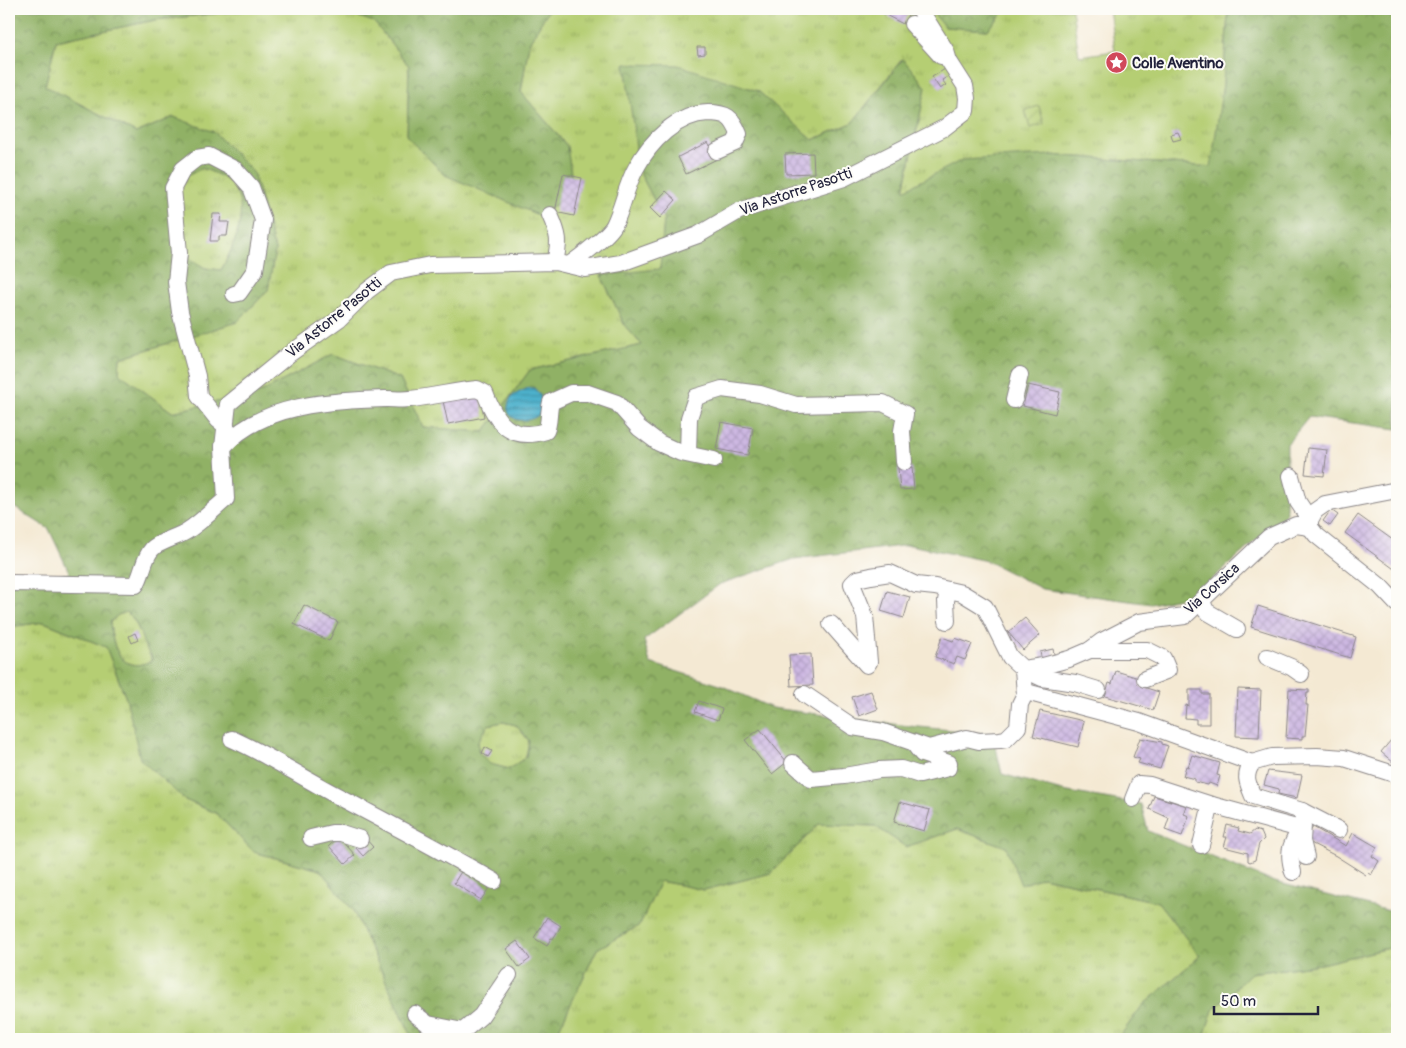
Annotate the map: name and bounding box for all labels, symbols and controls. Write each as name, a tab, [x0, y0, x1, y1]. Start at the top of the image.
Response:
place icon: Colle Aventino	[1104, 51, 1128, 75]
place label: Colle Aventino	[1132, 54, 1224, 73]
street label: Via Astorre Pasotti	[737, 164, 855, 220]
street label: Via Astorre Pasotti	[282, 273, 386, 362]
street label: Via Corsica	[1180, 559, 1244, 619]
scale bar	[1214, 983, 1317, 1015]
text: 50 m	[1221, 992, 1256, 1011]

